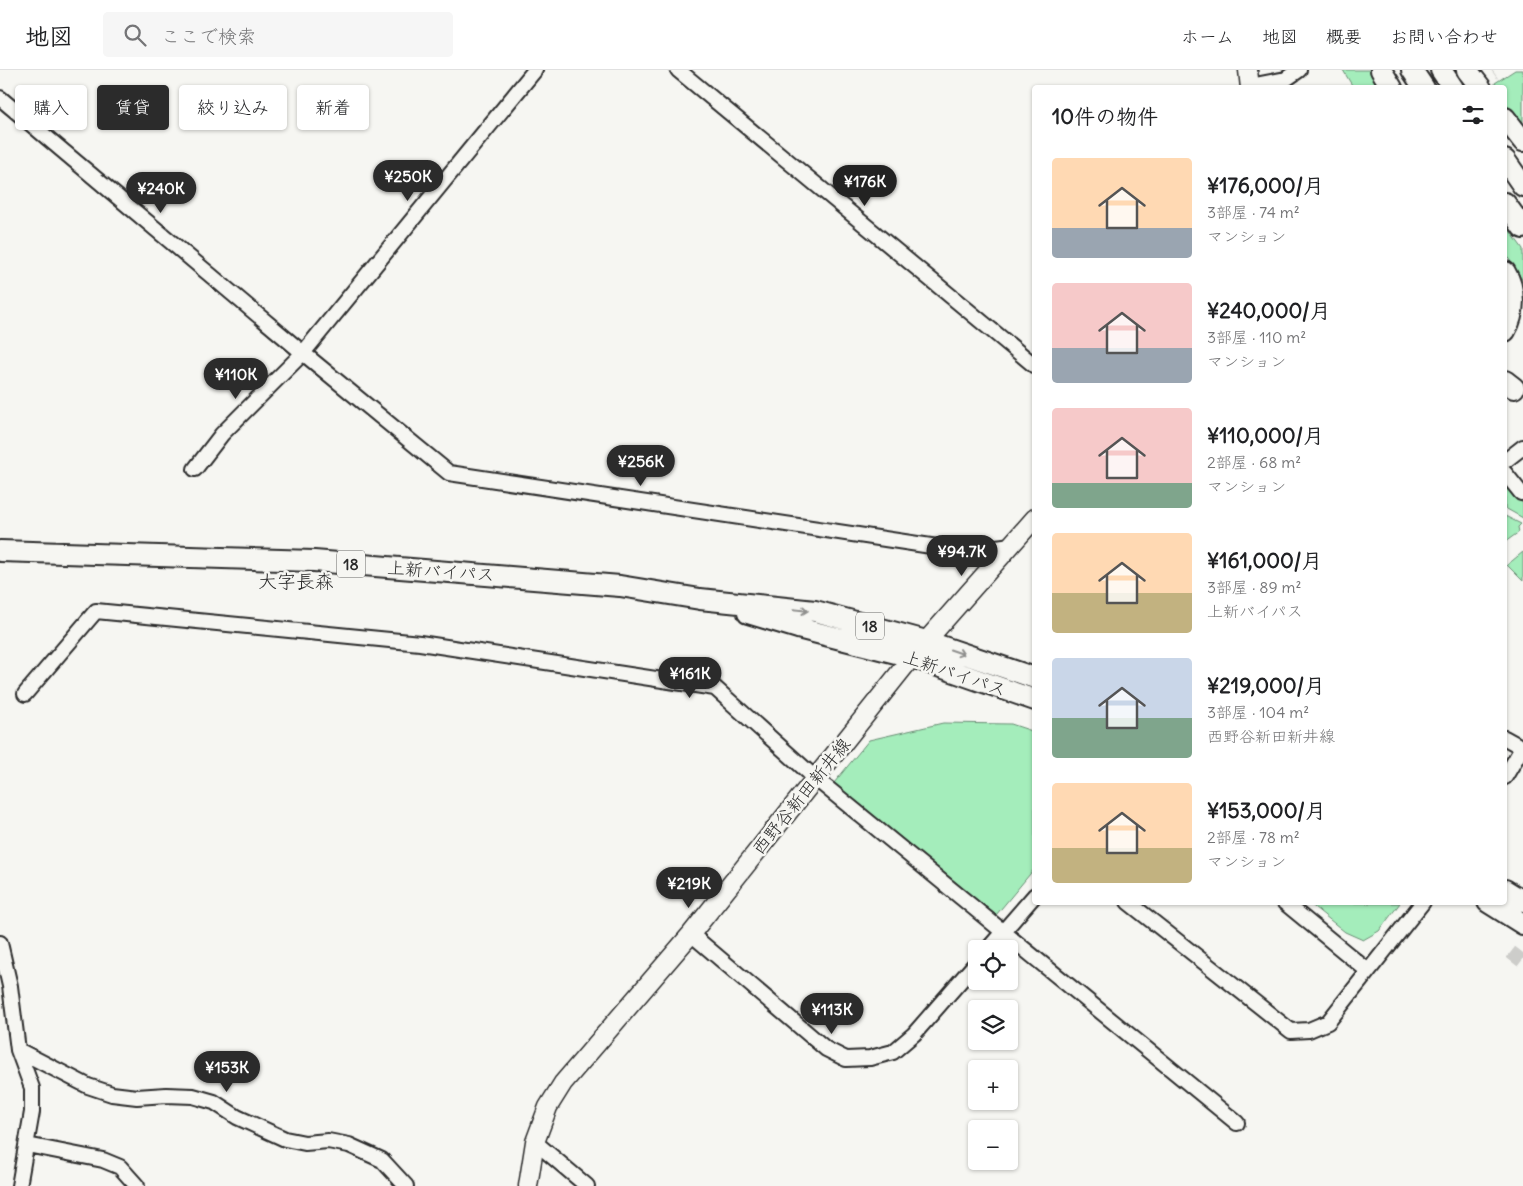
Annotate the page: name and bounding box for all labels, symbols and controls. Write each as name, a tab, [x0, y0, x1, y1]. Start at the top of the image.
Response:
search box	[103, 12, 453, 57]
text: 地図	[25, 21, 73, 51]
icon: search	[121, 21, 149, 49]
text: ここで検索	[161, 24, 256, 48]
text: ホーム	[1181, 25, 1234, 48]
text: 地図	[1262, 25, 1298, 48]
text: 概要	[1326, 25, 1362, 48]
text: お問い合わせ	[1390, 25, 1498, 48]
chip: 購入	[15, 85, 87, 130]
chip: 賃貸	[97, 85, 169, 130]
chip: 絞り込み	[179, 85, 287, 130]
chip: 新着	[297, 85, 369, 130]
icon: filters	[1459, 101, 1487, 129]
text: 10件の物件	[1052, 103, 1158, 130]
pin: ¥250K	[373, 160, 443, 202]
pin: ¥176K	[830, 164, 900, 207]
text: ¥250K	[384, 166, 432, 186]
text: ¥176K	[844, 171, 886, 191]
pin: ¥240K	[126, 172, 196, 214]
text: ¥176,000/月	[1207, 172, 1324, 199]
text: ¥240K	[137, 178, 185, 198]
icon: home	[1092, 178, 1152, 238]
text: 3部屋 · 74 m²	[1207, 202, 1300, 222]
text: マンション	[1207, 226, 1286, 246]
text: ¥240,000/月	[1207, 297, 1331, 324]
icon: home	[1092, 303, 1152, 363]
text: 3部屋 · 110 m²	[1207, 327, 1306, 347]
text: マンション	[1207, 351, 1286, 371]
pin: ¥110K	[201, 358, 271, 400]
text: ¥110K	[215, 364, 257, 384]
text: ¥110,000/月	[1207, 422, 1324, 449]
icon: home	[1092, 428, 1152, 488]
pin: ¥256K	[606, 444, 676, 487]
text: ¥256K	[618, 451, 664, 471]
text: 2部屋 · 68 m²	[1207, 452, 1301, 472]
text: マンション	[1207, 476, 1286, 496]
pin: ¥94.7K	[921, 534, 1003, 577]
text: ¥94.7K	[938, 541, 986, 561]
text: ¥161,000/月	[1207, 547, 1322, 574]
road number: 18	[337, 550, 365, 578]
icon: home	[1092, 553, 1152, 613]
street label: 上新バイパス	[387, 556, 495, 586]
district label: 大字長森	[258, 569, 334, 593]
text: 3部屋 · 89 m²	[1207, 577, 1302, 597]
text: 上新バイパス	[1207, 601, 1303, 621]
one-way arrow	[793, 605, 809, 615]
road number: 18	[856, 612, 884, 640]
street label: 上新バイパス	[900, 645, 1010, 701]
one-way arrow	[949, 648, 965, 657]
pin: ¥161K	[655, 656, 725, 699]
text: ¥161K	[669, 663, 711, 683]
text: ¥219,000/月	[1207, 672, 1325, 699]
icon: home	[1092, 678, 1152, 738]
text: 3部屋 · 104 m²	[1207, 702, 1309, 722]
text: 西野谷新田新井線	[1207, 726, 1335, 746]
street label: 西野谷新田新井線	[747, 733, 855, 859]
text: ¥153,000/月	[1207, 797, 1326, 824]
icon: home	[1092, 803, 1152, 863]
text: 2部屋 · 78 m²	[1207, 827, 1300, 847]
text: マンション	[1207, 851, 1286, 871]
pin: ¥219K	[654, 866, 724, 909]
text: ¥219K	[667, 873, 711, 893]
map controls	[968, 940, 1018, 1170]
button: locate	[968, 940, 1018, 990]
pin: ¥113K	[797, 992, 867, 1035]
text: ¥113K	[811, 999, 853, 1019]
button: layers	[968, 1000, 1018, 1050]
pin: ¥153K	[192, 1050, 262, 1093]
text: ¥153K	[205, 1057, 249, 1077]
button: +	[968, 1060, 1018, 1110]
button: −	[968, 1120, 1018, 1170]

